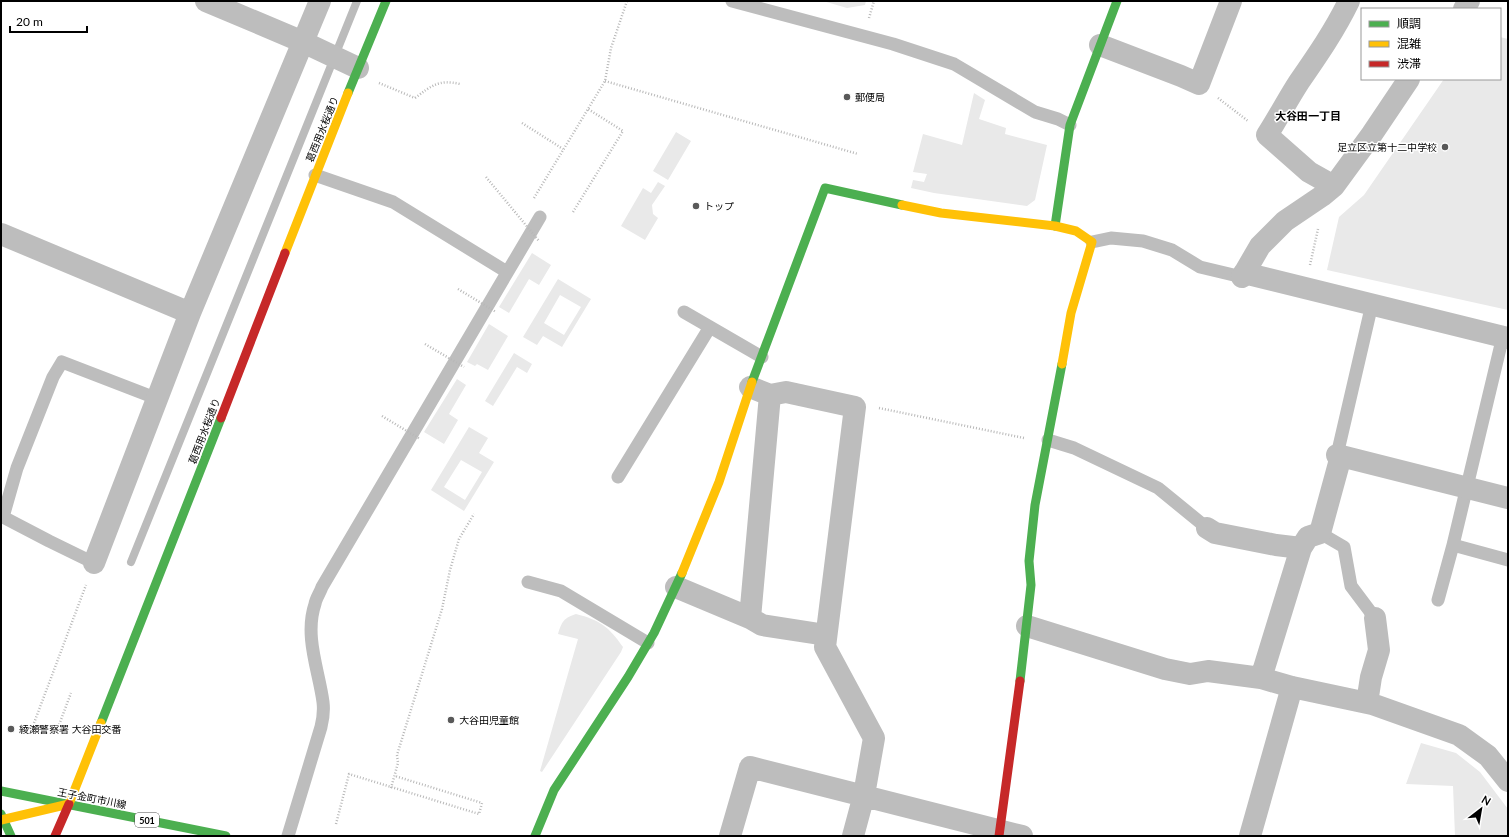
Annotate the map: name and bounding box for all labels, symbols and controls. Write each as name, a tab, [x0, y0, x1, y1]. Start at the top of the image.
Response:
scale bar	[10, 8, 87, 34]
legend	[1361, 8, 1501, 80]
text: 20 m	[16, 14, 43, 29]
text: 順調	[1397, 16, 1421, 31]
text: 混雑	[1397, 36, 1421, 51]
text: 渋滞	[1397, 56, 1421, 71]
place label: 郵便局	[855, 91, 885, 103]
marker: 郵便局	[842, 92, 852, 102]
street label: 葛西用水桜通り	[303, 94, 341, 164]
district label: 大谷田一丁目	[1275, 109, 1341, 122]
place label: 足立区立第十二中学校	[1337, 141, 1437, 153]
marker: 足立区立第十二中学校	[1440, 142, 1450, 152]
place label: トップ	[704, 200, 734, 212]
marker: トップ	[691, 201, 701, 211]
street label: 葛西用水桜通り	[186, 396, 222, 466]
place label: 大谷田児童館	[459, 714, 519, 726]
marker: 大谷田児童館	[446, 715, 456, 725]
place label: 綾瀬警察署 大谷田交番	[19, 723, 122, 735]
marker: 綾瀬警察署 大谷田交番	[6, 724, 16, 734]
street label: 王子金町市川線	[56, 785, 128, 811]
north arrow	[1461, 789, 1501, 829]
text: N	[1479, 792, 1493, 808]
road number: 501	[135, 813, 159, 827]

